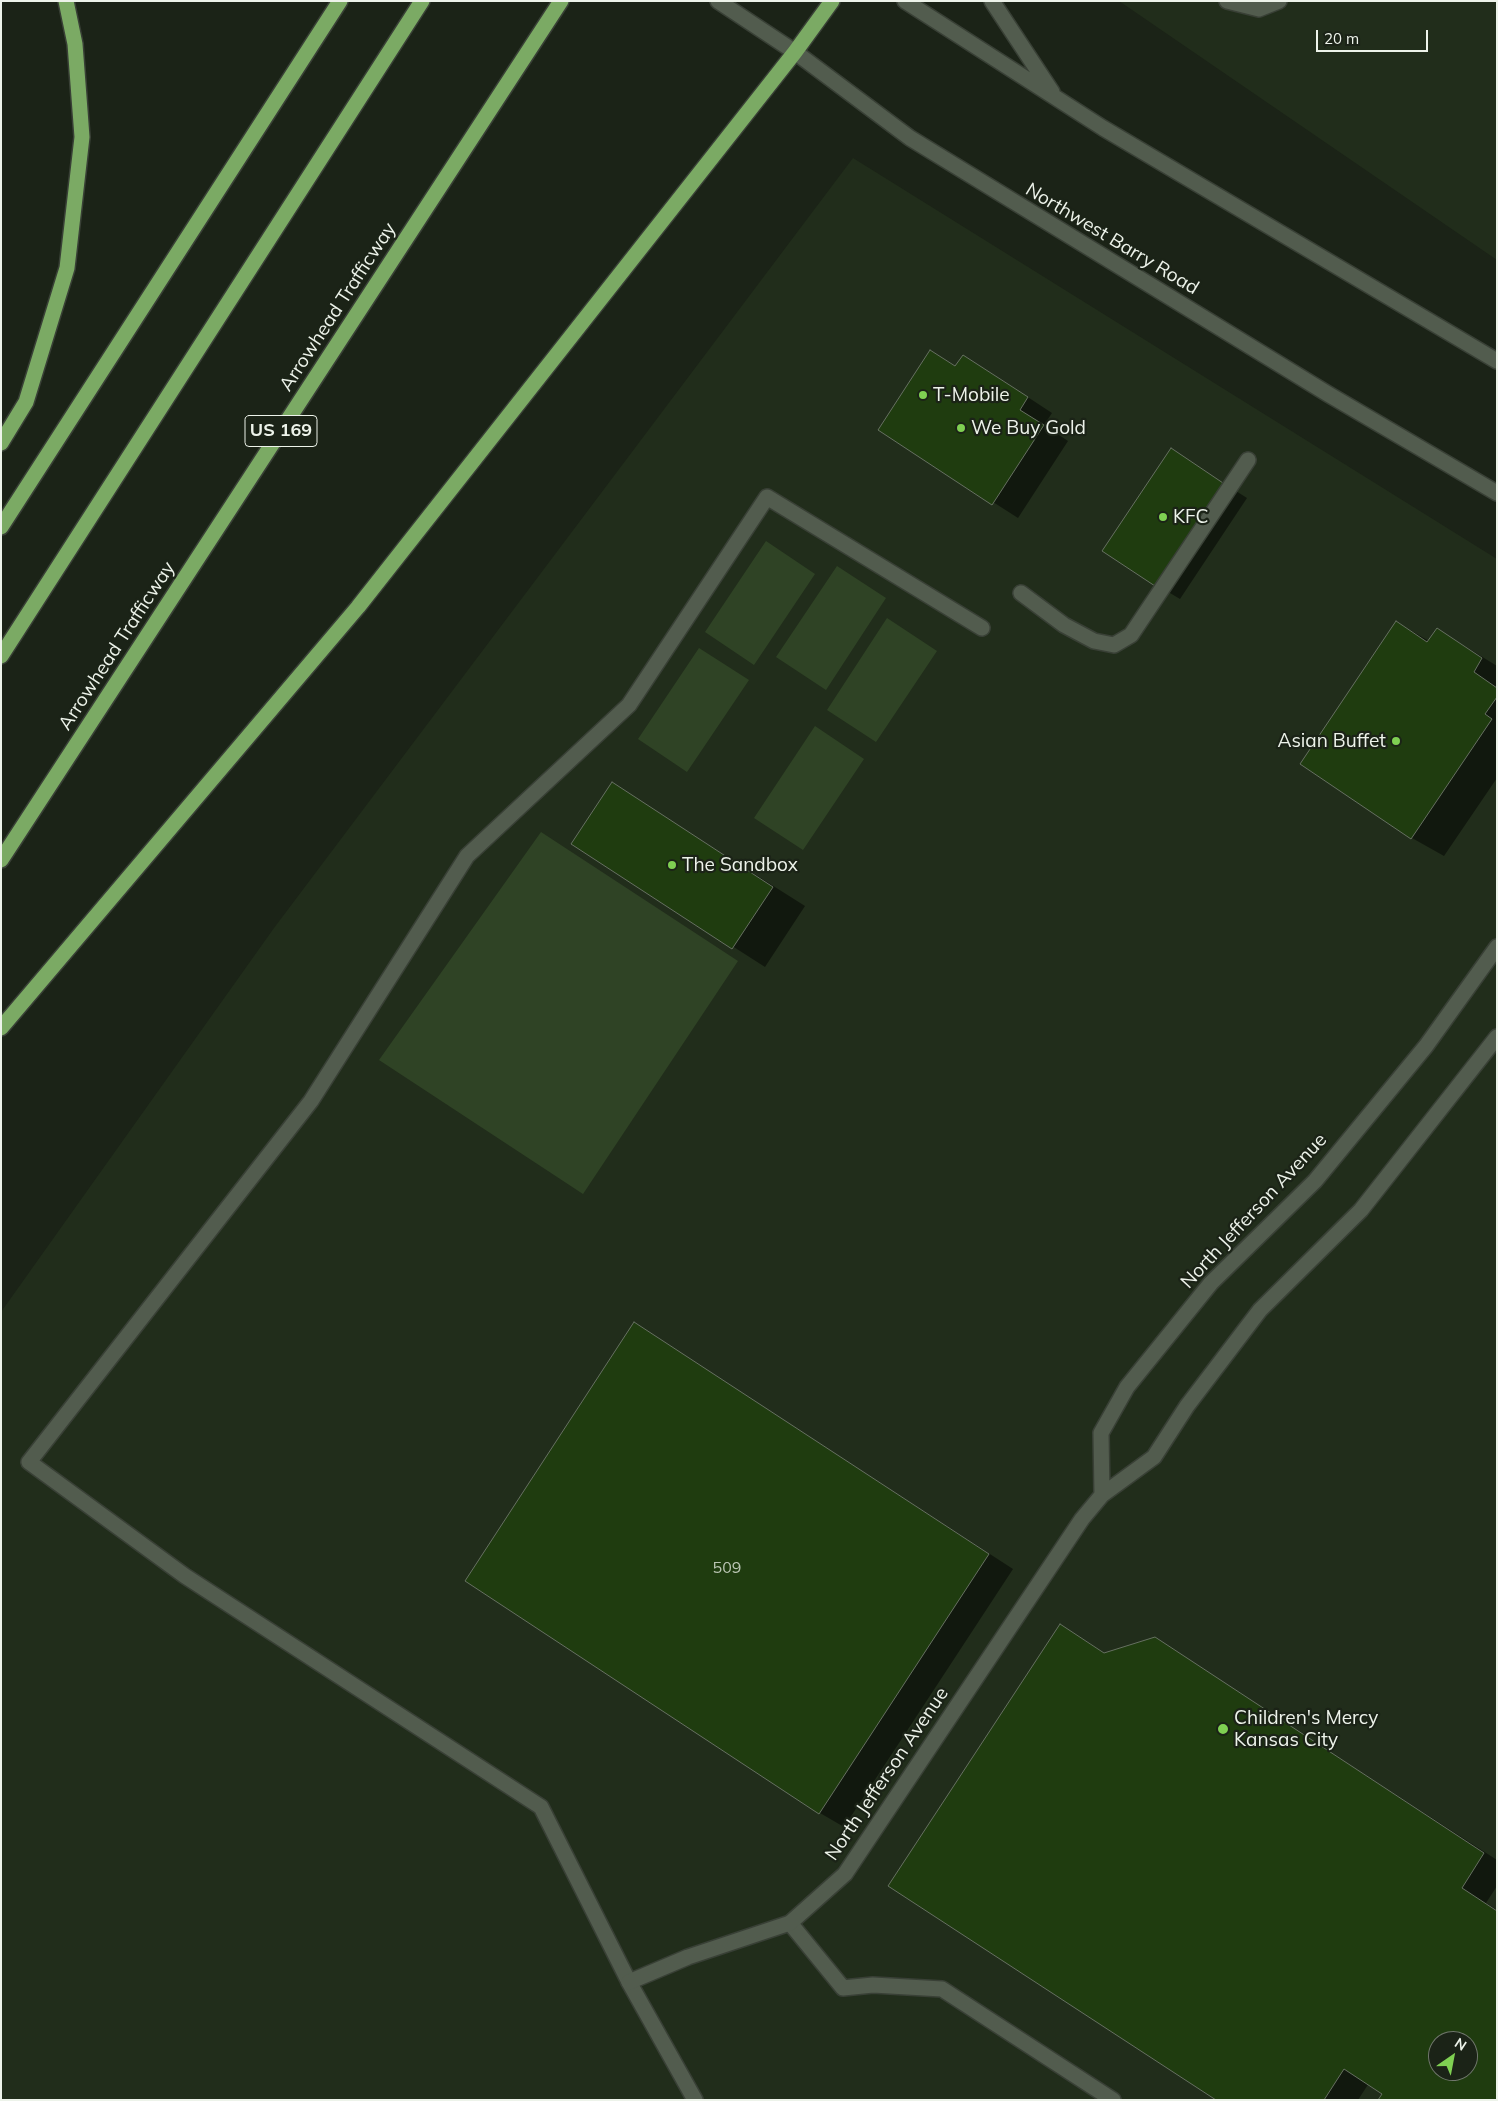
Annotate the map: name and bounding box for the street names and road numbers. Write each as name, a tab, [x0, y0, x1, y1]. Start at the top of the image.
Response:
street label: Northwest Barry Road	[1021, 178, 1203, 300]
street label: Arrowhead Trafficway	[275, 218, 401, 396]
road number: US 169	[245, 416, 317, 446]
street label: Arrowhead Trafficway	[54, 557, 180, 735]
street label: North Jefferson Avenue	[1176, 1129, 1332, 1293]
street label: North Jefferson Avenue	[821, 1683, 953, 1865]

